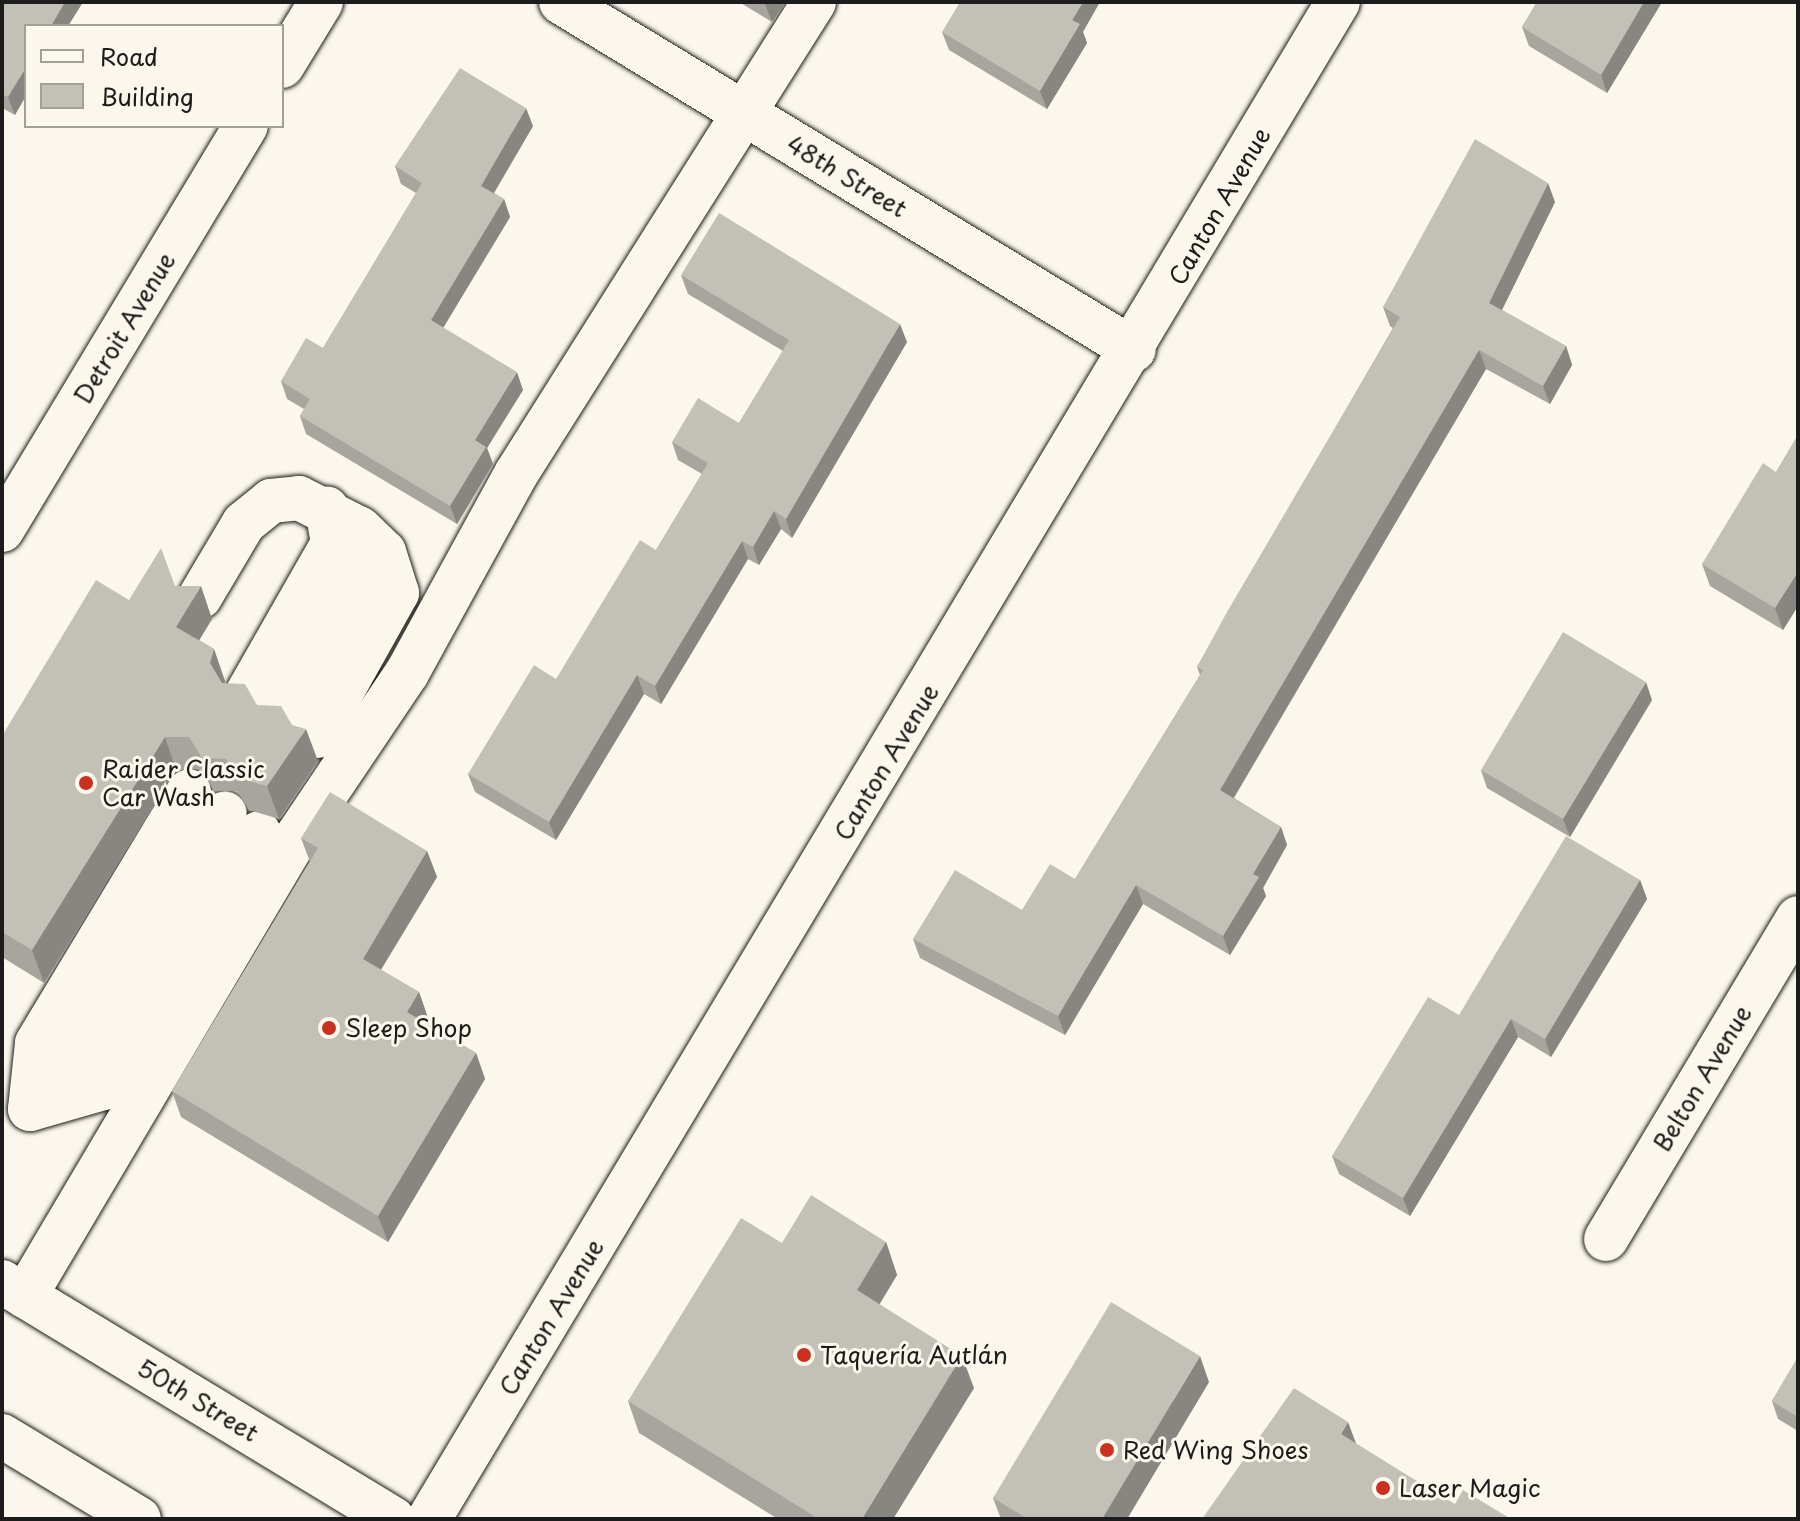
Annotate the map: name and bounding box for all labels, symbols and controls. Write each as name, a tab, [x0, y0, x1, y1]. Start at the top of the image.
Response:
legend	[24, 24, 284, 128]
text: Road	[100, 38, 158, 74]
text: Building	[100, 78, 194, 114]
street label: Canton Avenue	[1163, 123, 1275, 289]
street label: 48th Street	[782, 129, 912, 223]
street label: Detroit Avenue	[67, 247, 181, 409]
street label: Canton Avenue	[829, 680, 943, 844]
place label: Raider Classic Car Wash	[102, 755, 265, 811]
marker: Raider Classic Car Wash	[77, 774, 95, 792]
street label: Belton Avenue	[1648, 1001, 1756, 1155]
place label: Sleep Shop	[345, 1014, 473, 1042]
marker: Sleep Shop	[320, 1019, 338, 1037]
street label: Canton Avenue	[494, 1235, 608, 1399]
place label: Taquería Autlán	[820, 1341, 1009, 1369]
marker: Taquería Autlán	[795, 1346, 813, 1364]
street label: 50th Street	[132, 1352, 264, 1448]
place label: Red Wing Shoes	[1123, 1436, 1311, 1464]
marker: Red Wing Shoes	[1098, 1441, 1116, 1459]
place label: Laser Magic	[1399, 1474, 1539, 1502]
marker: Laser Magic	[1374, 1479, 1392, 1497]

